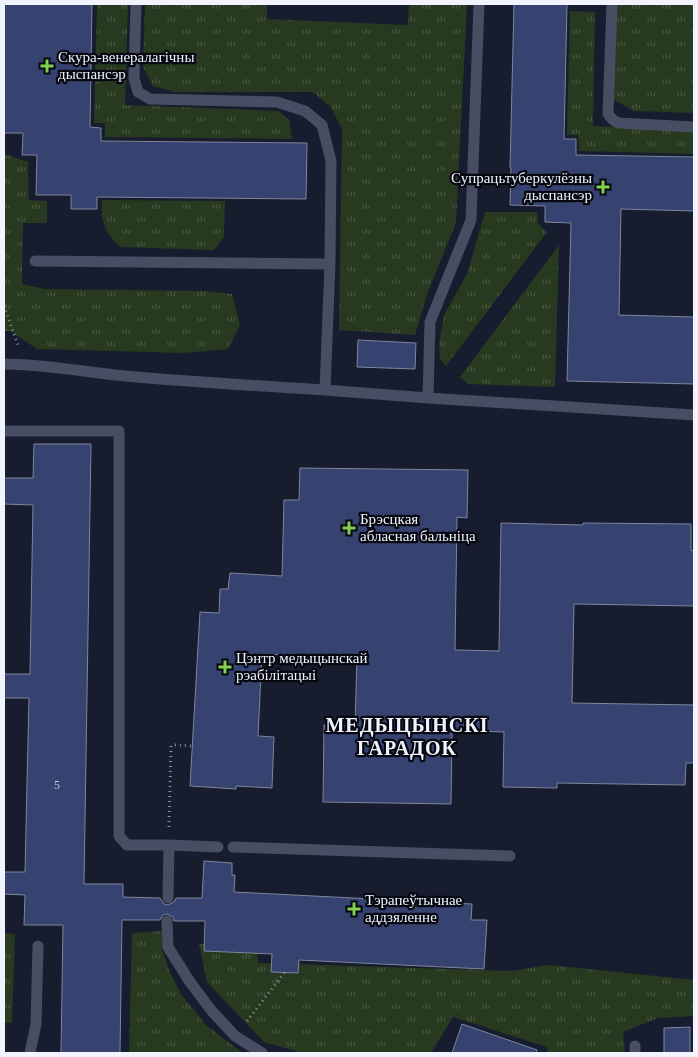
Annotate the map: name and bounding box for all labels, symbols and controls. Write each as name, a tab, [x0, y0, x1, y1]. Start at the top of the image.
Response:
place label: Скура-венералагічны дыспансэр	[58, 49, 194, 82]
marker: Скура-венералагічны дыспансэр	[40, 59, 54, 73]
place label: Супрацьтуберкулёзны дыспансэр	[451, 170, 592, 203]
marker: Супрацьтуберкулёзны дыспансэр	[596, 180, 610, 194]
place label: Брэсцкая абласная бальніца	[360, 511, 476, 544]
marker: Брэсцкая абласная бальніца	[342, 521, 356, 535]
place label: Цэнтр медыцынскай рэабілітацыі	[236, 650, 367, 683]
marker: Цэнтр медыцынскай рэабілітацыі	[218, 660, 232, 674]
district label: МЕДЫЦЫНСКІ ГАРАДОК	[325, 714, 489, 760]
house number: 5	[54, 778, 60, 792]
place label: Тэрапеўтычнае аддзяленне	[365, 892, 463, 925]
marker: Тэрапеўтычнае аддзяленне	[347, 902, 361, 916]

